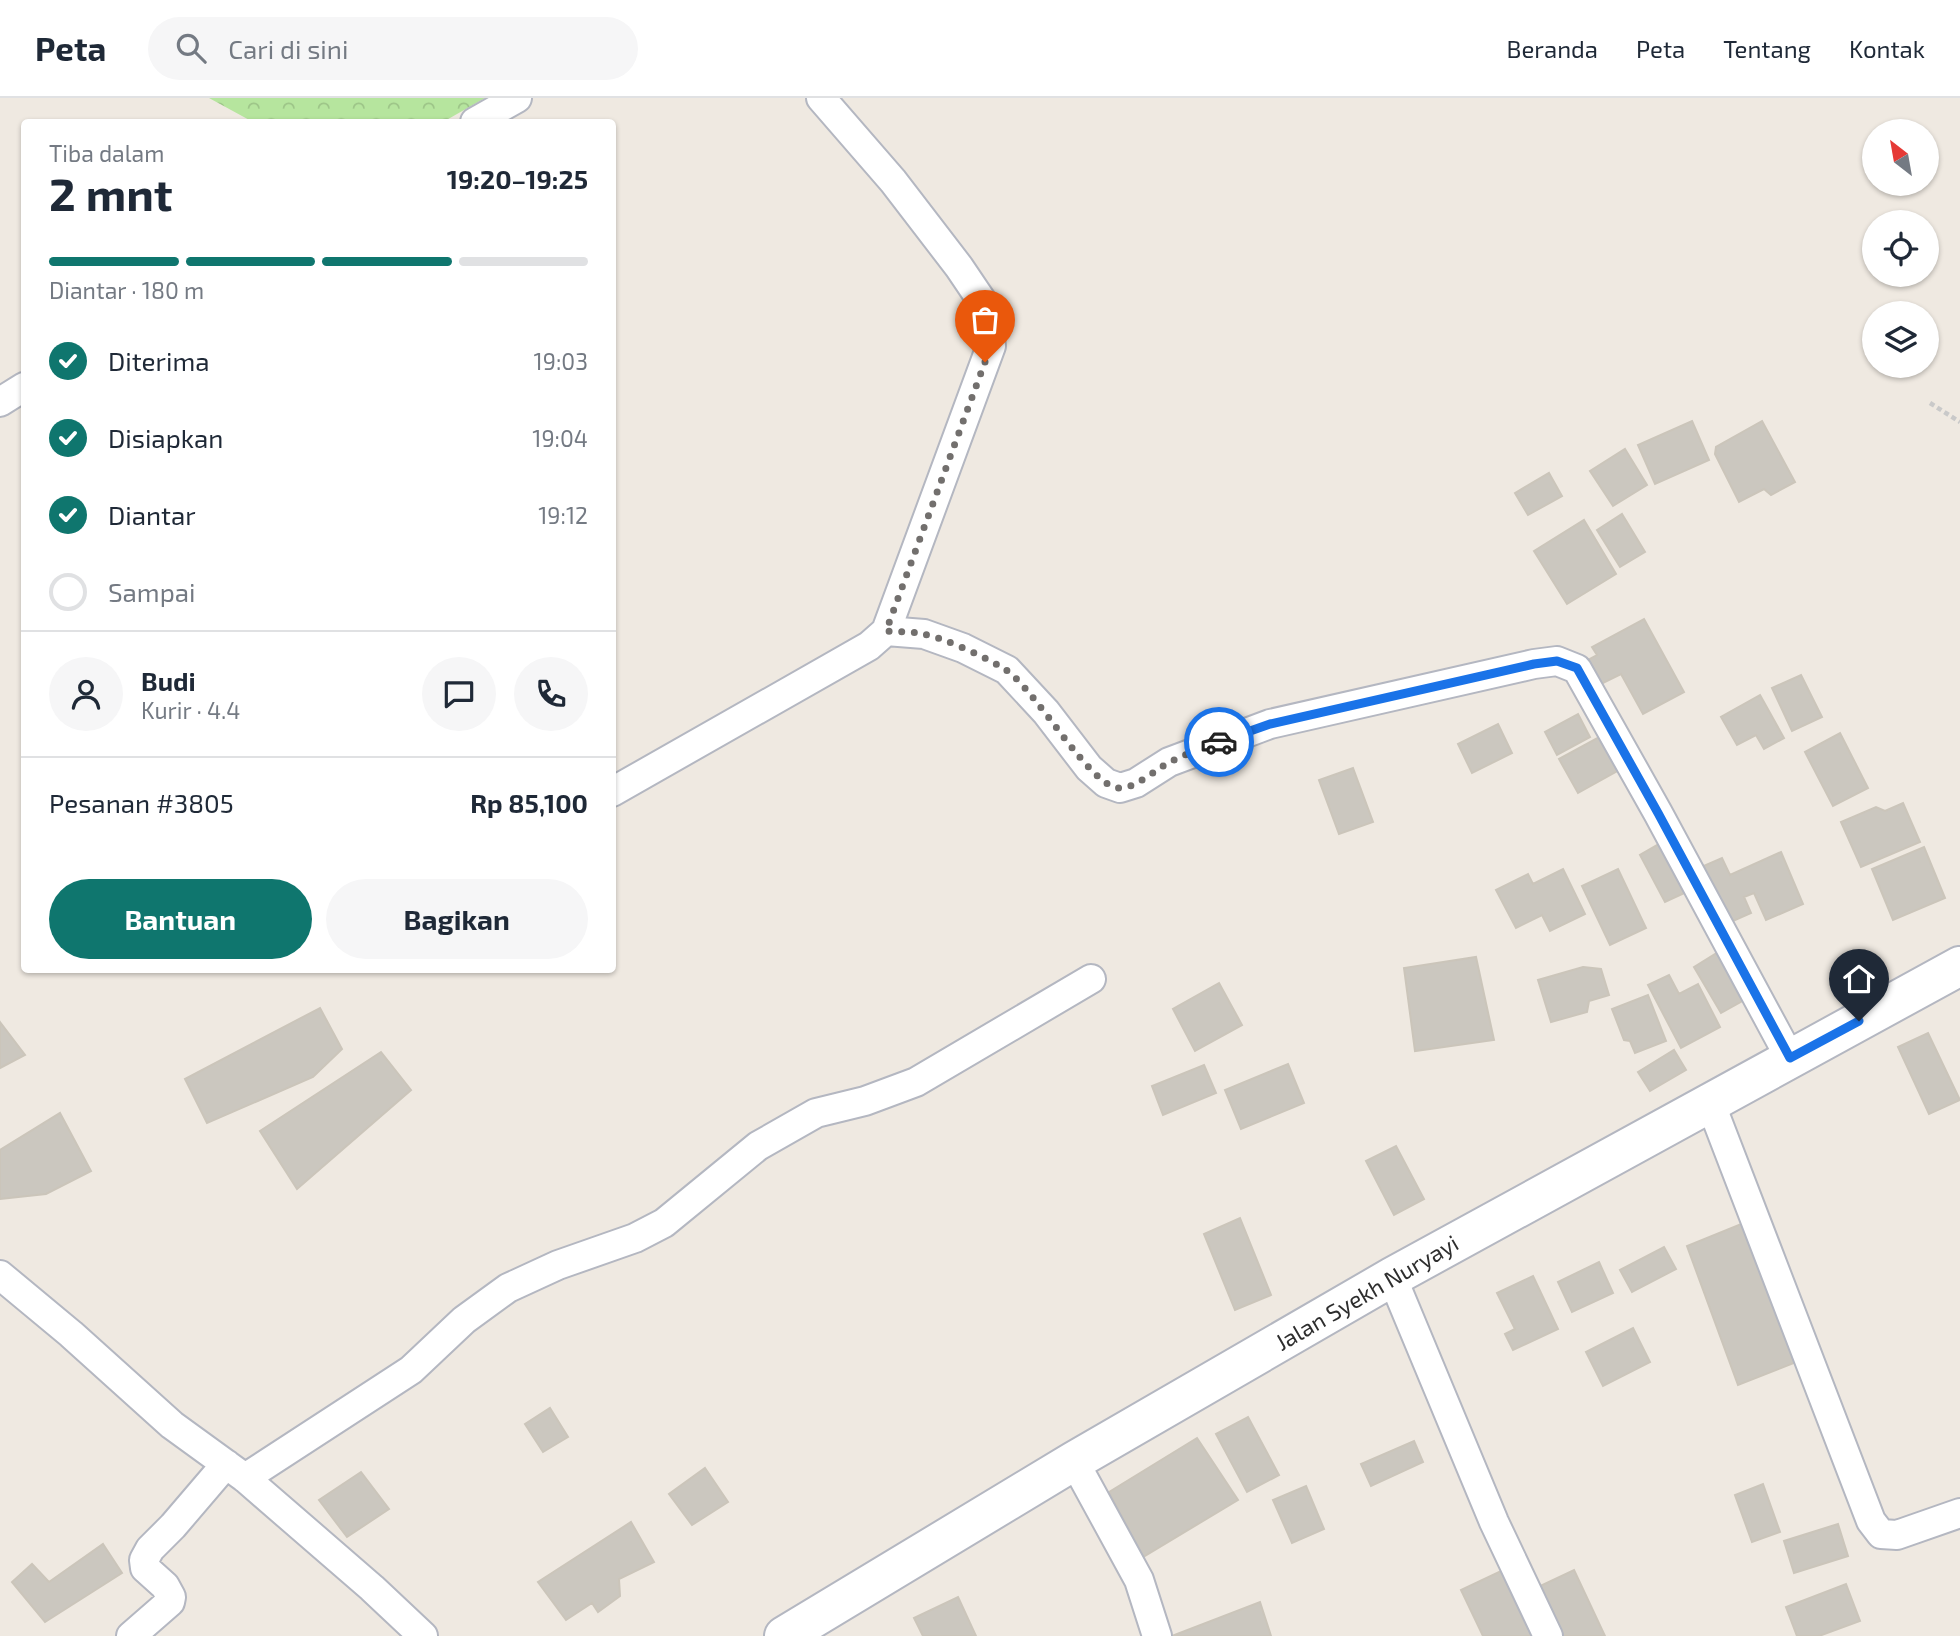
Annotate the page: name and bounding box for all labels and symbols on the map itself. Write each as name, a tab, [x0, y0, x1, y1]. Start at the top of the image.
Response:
north arrow	[1862, 119, 1939, 196]
pin	[955, 290, 1015, 362]
courier	[1184, 707, 1254, 777]
pin	[1829, 949, 1889, 1021]
street label: Jalan Syekh Nuryayi	[1270, 1228, 1463, 1356]

